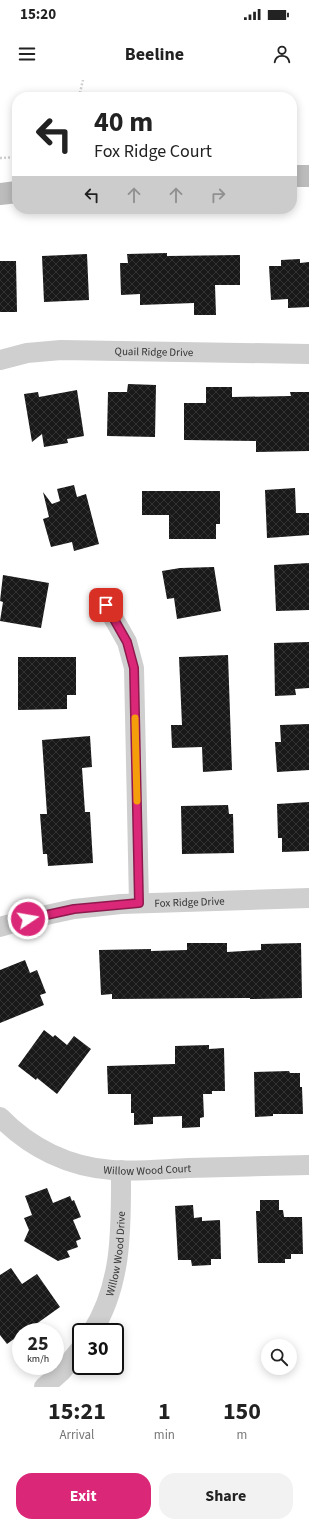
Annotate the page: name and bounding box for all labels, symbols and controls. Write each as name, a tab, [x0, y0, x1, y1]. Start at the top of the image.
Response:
text: 15:20	[20, 4, 56, 25]
text: Beeline	[125, 42, 184, 67]
icon: menu	[16, 43, 38, 65]
icon: person	[271, 43, 293, 65]
text: 40 m	[94, 102, 153, 142]
icon: left	[28, 108, 80, 160]
text: Fox Ridge Court	[94, 139, 212, 164]
icon: left	[81, 184, 103, 206]
icon: ahead	[123, 184, 145, 206]
icon: ahead	[165, 184, 187, 206]
icon: right	[207, 184, 229, 206]
street label: Quail Ridge Drive	[115, 343, 194, 360]
pin	[89, 588, 123, 622]
icon: arrive	[95, 594, 117, 616]
street label: Fox Ridge Drive	[154, 893, 225, 910]
position arrow	[7, 898, 49, 940]
street label: Willow Wood Court	[103, 1160, 192, 1178]
street label: Willow Wood Drive	[102, 1210, 128, 1298]
speed limit sign: 30	[72, 1323, 124, 1375]
text: 25	[27, 1330, 49, 1358]
map controls	[261, 1339, 297, 1375]
button: search	[261, 1339, 297, 1375]
text: km/h	[27, 1352, 49, 1366]
text: 15:21	[48, 1394, 106, 1429]
text: 1	[158, 1394, 171, 1429]
text: 150	[223, 1394, 261, 1429]
text: Arrival	[59, 1426, 94, 1444]
text: min	[154, 1426, 175, 1444]
text: m	[237, 1426, 247, 1444]
button: Exit	[16, 1473, 151, 1519]
button: Share	[159, 1473, 293, 1519]

